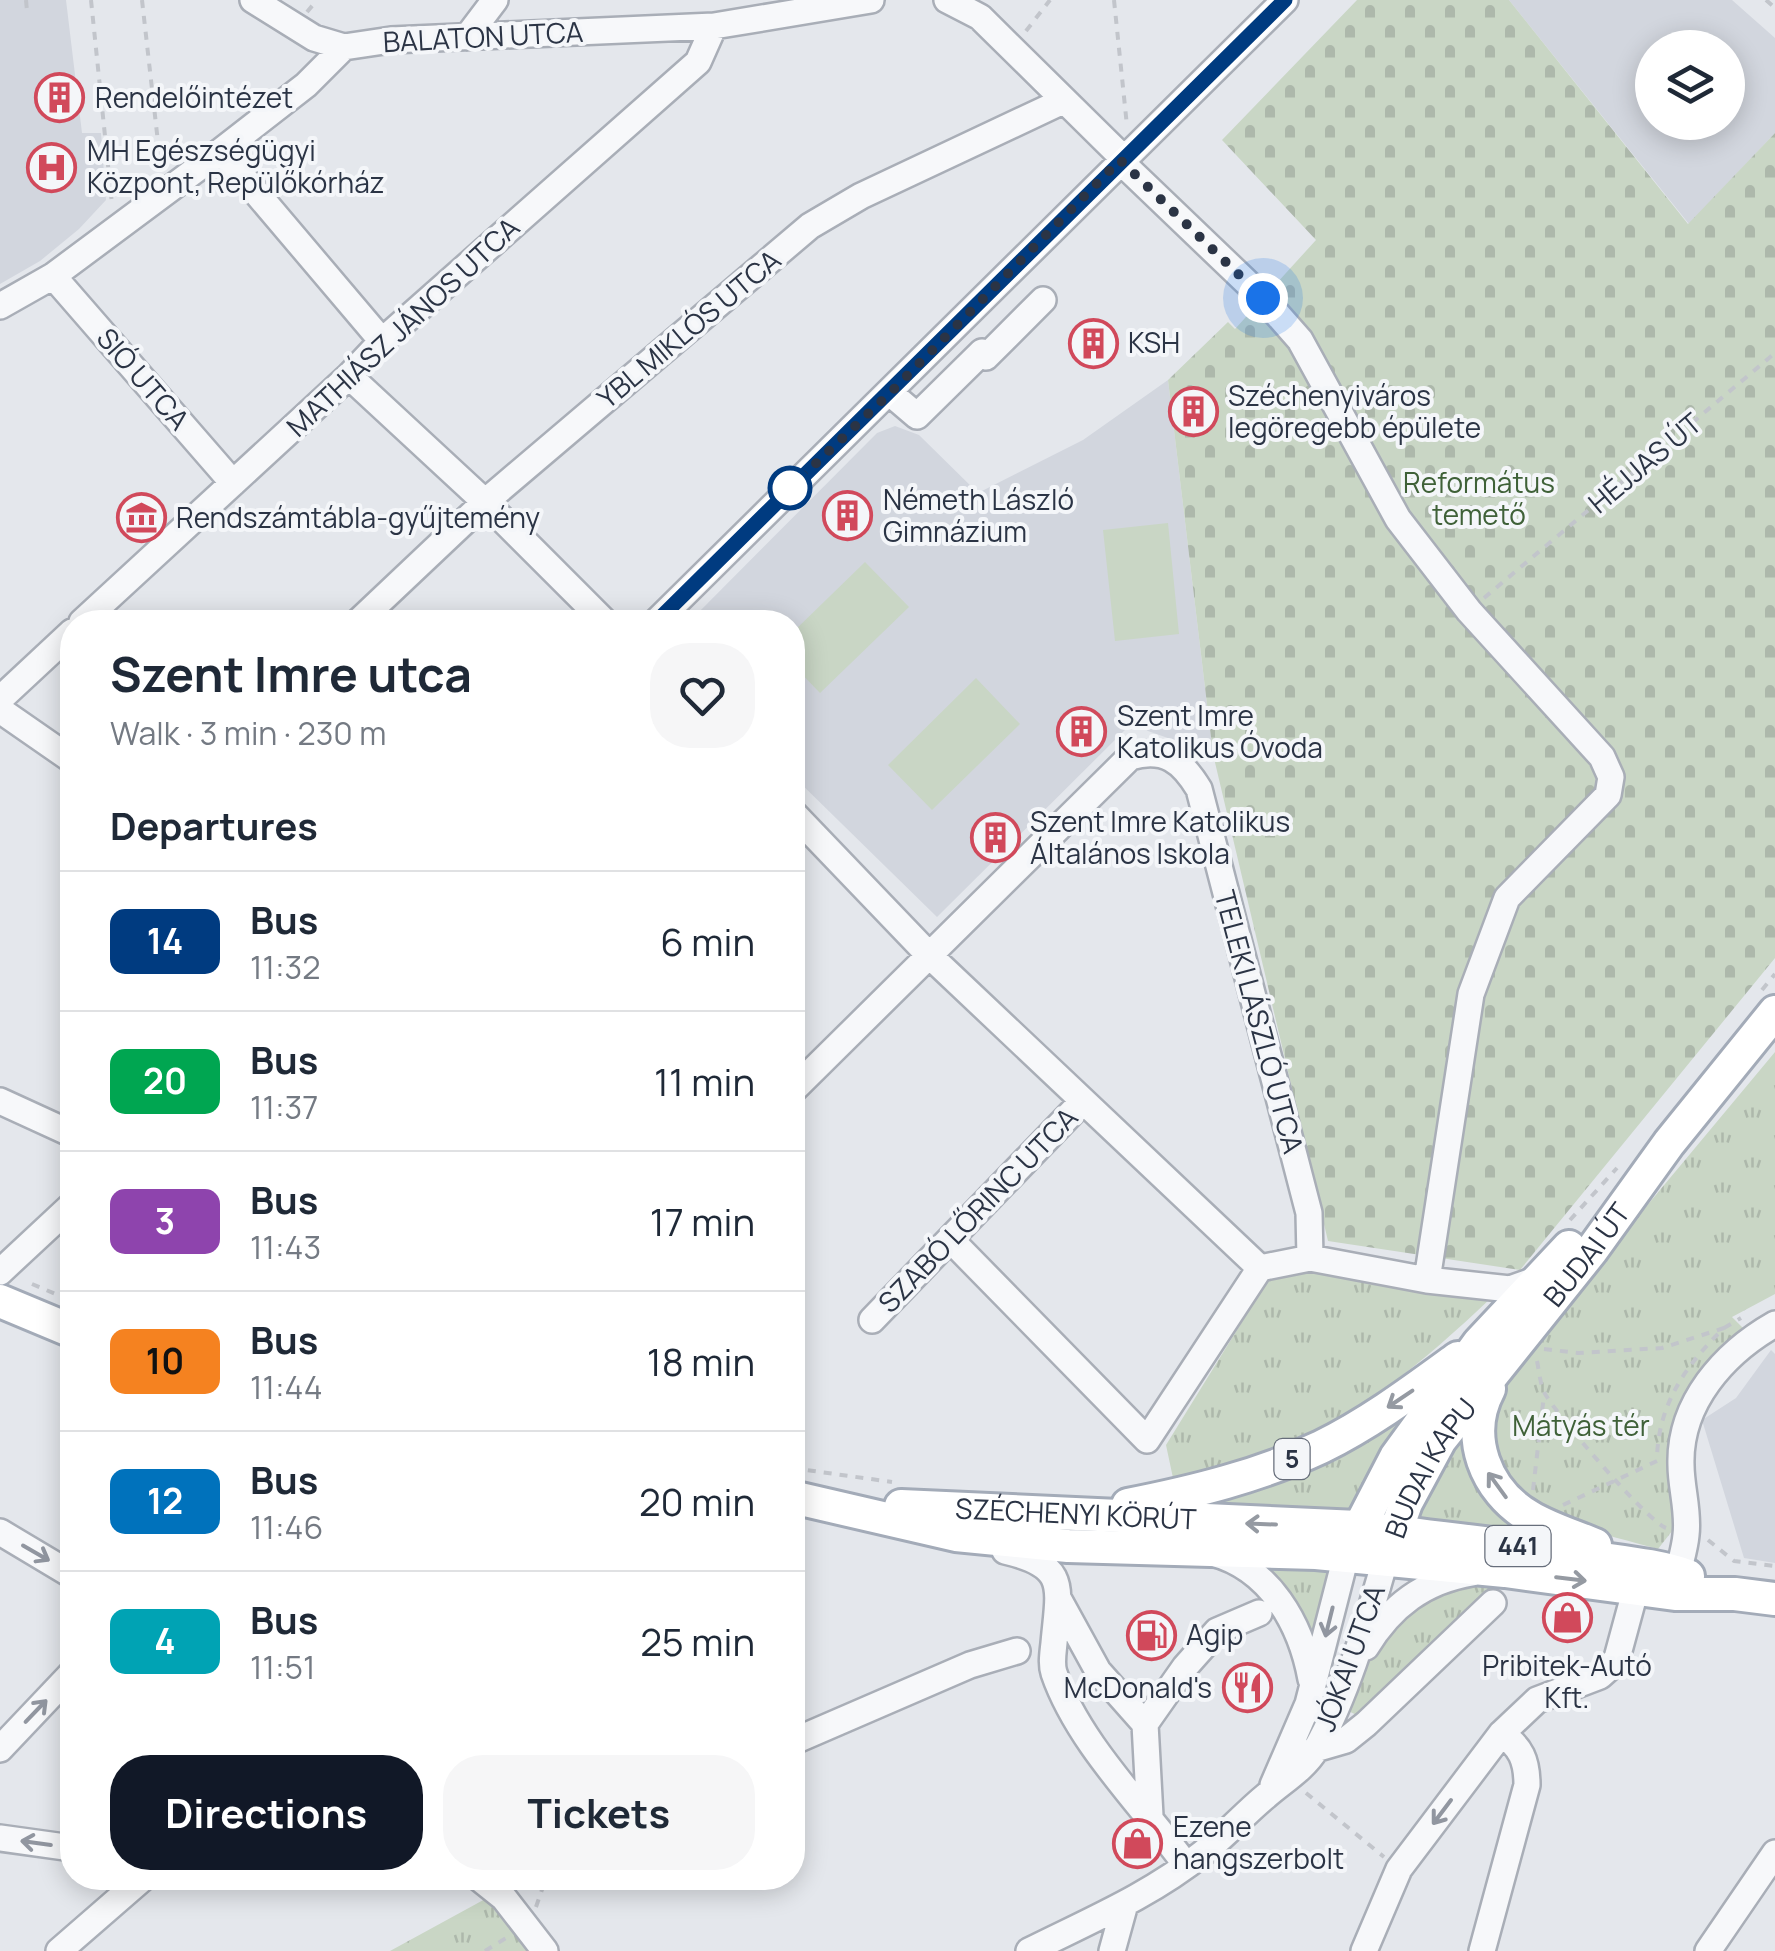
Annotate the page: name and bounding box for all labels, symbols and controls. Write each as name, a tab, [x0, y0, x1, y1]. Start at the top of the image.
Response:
street label: BALATON UTCA	[382, 12, 584, 60]
map controls	[1635, 30, 1745, 140]
button: layers	[1635, 30, 1745, 140]
building icon: Rendelőintézet	[34, 72, 86, 124]
place label: Rendelőintézet	[95, 78, 293, 116]
place label: MH Egészségügyi Központ, Repülőkórház	[87, 131, 385, 201]
hospital icon: MH Egészségügyi Központ, Repülőkórház	[26, 141, 78, 193]
street label: MATHIÁSZ JÁNOS UTCA	[278, 208, 527, 444]
street label: YBL MIKLÓS UTCA	[589, 240, 788, 416]
your location	[1238, 273, 1288, 323]
building icon: KSH	[1067, 317, 1119, 369]
street label: SIÓ UTCA	[89, 319, 199, 438]
place label: KSH	[1128, 323, 1180, 361]
place label: Széchenyiváros legöregebb épülete	[1228, 376, 1481, 446]
building icon: Széchenyiváros legöregebb épülete	[1167, 386, 1219, 438]
street label: HÉJJAS ÚT	[1580, 403, 1709, 521]
park label: Református temető	[1403, 463, 1555, 533]
unlabelled marker	[769, 467, 811, 509]
place label: Németh László Gimnázium	[883, 480, 1074, 550]
building icon: Németh László Gimnázium	[822, 490, 874, 542]
museum icon: Rendszámtábla-gyűjtemény	[115, 492, 167, 544]
place label: Rendszámtábla-gyűjtemény	[176, 498, 540, 536]
text: Szent Imre utca	[110, 641, 472, 706]
button: heart	[650, 643, 755, 748]
place label: Szent Imre Katolikus Óvoda	[1117, 696, 1323, 766]
building icon: Szent Imre Katolikus Óvoda	[1056, 706, 1108, 758]
text: Walk · 3 min · 230 m	[110, 711, 386, 755]
text: Departures	[110, 799, 318, 851]
place label: Szent Imre Katolikus Általános Iskola	[1030, 802, 1290, 872]
building icon: Szent Imre Katolikus Általános Iskola	[969, 812, 1021, 864]
street label: TELEKI LÁSZLÓ UTCA	[1207, 886, 1313, 1158]
text: Bus	[250, 893, 318, 945]
text: 6 min	[660, 915, 755, 967]
text: 14	[147, 917, 183, 965]
text: 11:32	[250, 945, 320, 989]
text: Bus	[250, 1033, 318, 1085]
text: 11 min	[654, 1055, 755, 1107]
text: 20	[143, 1057, 187, 1105]
text: 11:37	[250, 1085, 318, 1129]
street label: SZABÓ LŐRINC UTCA	[869, 1098, 1086, 1320]
text: Bus	[250, 1173, 318, 1225]
street label: BUDAI ÚT	[1534, 1194, 1638, 1314]
text: 17 min	[650, 1195, 755, 1247]
text: 3	[155, 1197, 175, 1245]
text: 11:43	[250, 1225, 321, 1269]
text: Bus	[250, 1313, 318, 1365]
text: 18 min	[647, 1335, 755, 1387]
text: 10	[146, 1337, 184, 1385]
text: 11:44	[250, 1365, 323, 1409]
one-way arrow	[1386, 1388, 1414, 1409]
street label: BUDAI KAPU	[1375, 1390, 1484, 1543]
park label: Mátyás tér	[1512, 1406, 1650, 1444]
road number: 5	[1274, 1439, 1310, 1479]
text: Bus	[250, 1453, 318, 1505]
one-way arrow	[1487, 1472, 1508, 1499]
text: 20 min	[639, 1475, 755, 1527]
text: 12	[147, 1477, 183, 1525]
street label: SZÉCHENYI KÖRÚT	[954, 1489, 1198, 1538]
text: 11:46	[250, 1505, 323, 1549]
one-way arrow	[1245, 1514, 1277, 1533]
road number: 441	[1486, 1526, 1550, 1566]
one-way arrow	[21, 1544, 50, 1564]
one-way arrow	[1554, 1570, 1586, 1589]
street label: JÓKAI UTCA	[1305, 1579, 1393, 1736]
shop icon: Pribitek-Autó Kft.	[1541, 1592, 1593, 1644]
text: Bus	[250, 1593, 318, 1645]
one-way arrow	[1319, 1605, 1337, 1637]
fuel station icon: Agip	[1125, 1609, 1177, 1661]
text: 25 min	[640, 1615, 755, 1667]
place label: Agip	[1186, 1615, 1243, 1653]
text: 4	[154, 1617, 176, 1665]
text: 11:51	[250, 1645, 316, 1689]
place label: Pribitek-Autó Kft.	[1482, 1646, 1652, 1716]
restaurant icon: McDonald's	[1221, 1662, 1273, 1714]
place label: McDonald's	[1064, 1668, 1212, 1706]
one-way arrow	[24, 1699, 48, 1723]
button: Directions	[110, 1755, 423, 1870]
button: Tickets	[443, 1755, 755, 1870]
one-way arrow	[1432, 1798, 1453, 1825]
place label: Ezene hangszerbolt	[1173, 1807, 1344, 1877]
shop icon: Ezene hangszerbolt	[1112, 1817, 1164, 1869]
one-way arrow	[21, 1834, 53, 1852]

